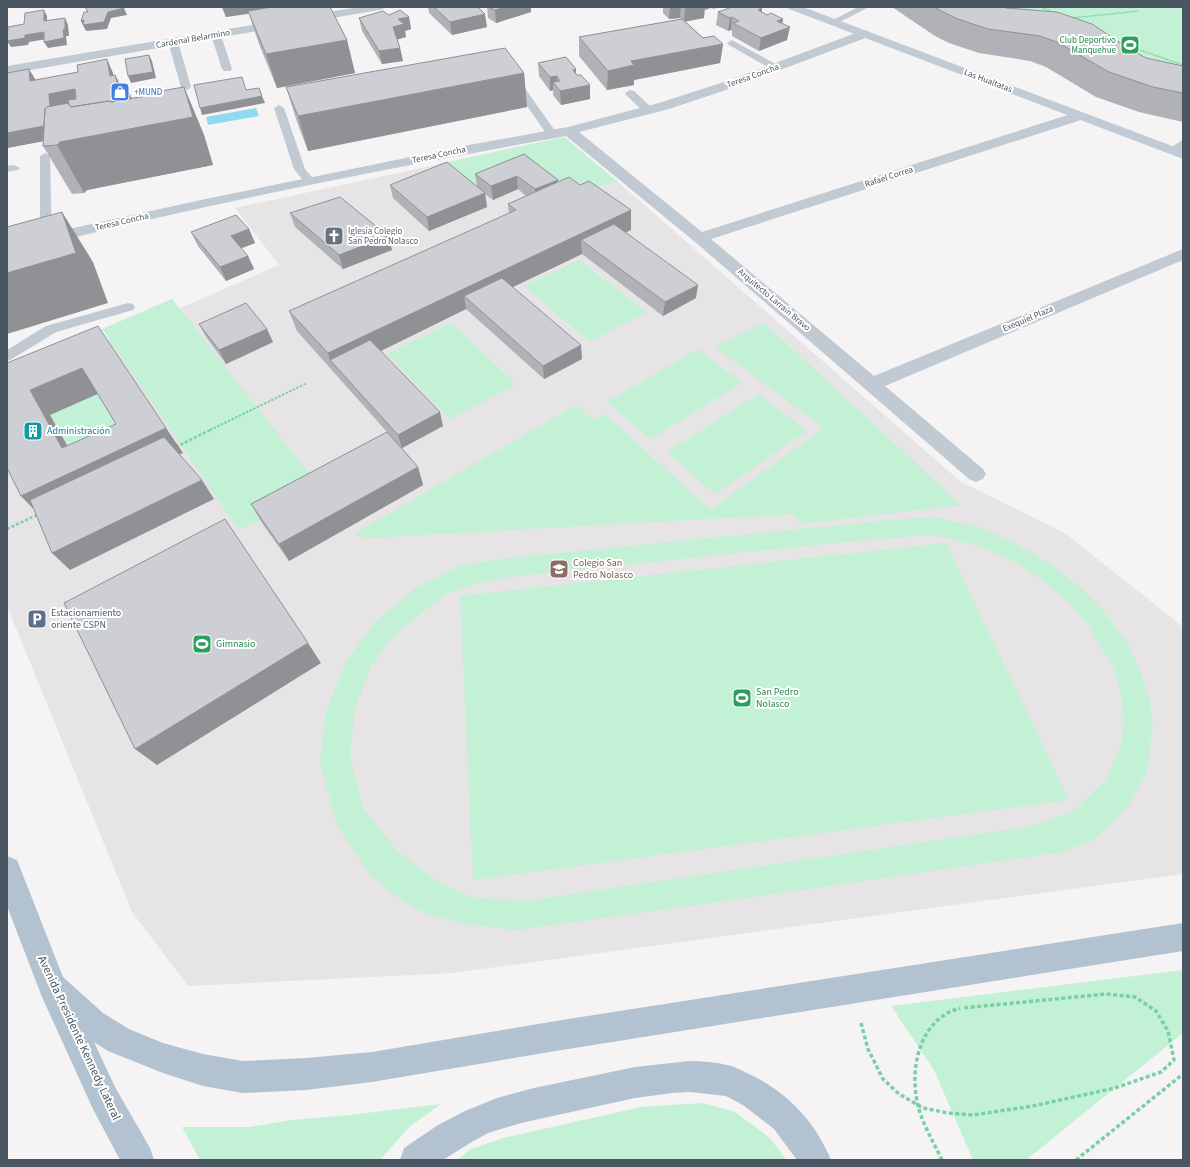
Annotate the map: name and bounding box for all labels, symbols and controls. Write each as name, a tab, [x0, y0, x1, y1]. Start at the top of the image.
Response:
street label: Cardenal Belarmino	[155, 26, 231, 52]
place label: Club Deportivo Manquehue	[1060, 34, 1117, 57]
sports icon: Club Deportivo Manquehue	[1119, 34, 1141, 56]
street label: Teresa Concha	[725, 61, 781, 91]
street label: Las Hualtatas	[962, 66, 1014, 96]
shop icon: +MUND	[109, 81, 131, 103]
place label: +MUND	[134, 86, 163, 99]
street label: Teresa Concha	[411, 143, 467, 167]
street label: Rafael Correa	[863, 163, 915, 191]
street label: Teresa Concha	[94, 210, 150, 234]
church icon: Iglesia Colegio San Pedro Nolasco	[323, 225, 345, 247]
place label: Iglesia Colegio San Pedro Nolasco	[348, 225, 418, 248]
street label: Arquitecto Larraín Bravo	[735, 266, 813, 334]
street label: Exequiel Plaza	[1001, 303, 1055, 335]
building icon: Administración	[22, 420, 44, 442]
place label: Administración	[47, 424, 110, 438]
place label: Colegio San Pedro Nolasco	[573, 556, 633, 582]
school or university icon: Colegio San Pedro Nolasco	[548, 558, 570, 580]
place label: Estacionamiento oriente CSPN	[51, 606, 121, 632]
parking icon: Estacionamiento oriente CSPN	[26, 608, 48, 630]
sports icon: Gimnasio	[191, 633, 213, 655]
place label: Gimnasio	[216, 637, 256, 651]
place label: San Pedro Nolasco	[756, 685, 799, 711]
sports icon: San Pedro Nolasco	[731, 687, 753, 709]
street label: Avenida Presidente Kennedy Lateral	[33, 953, 125, 1123]

